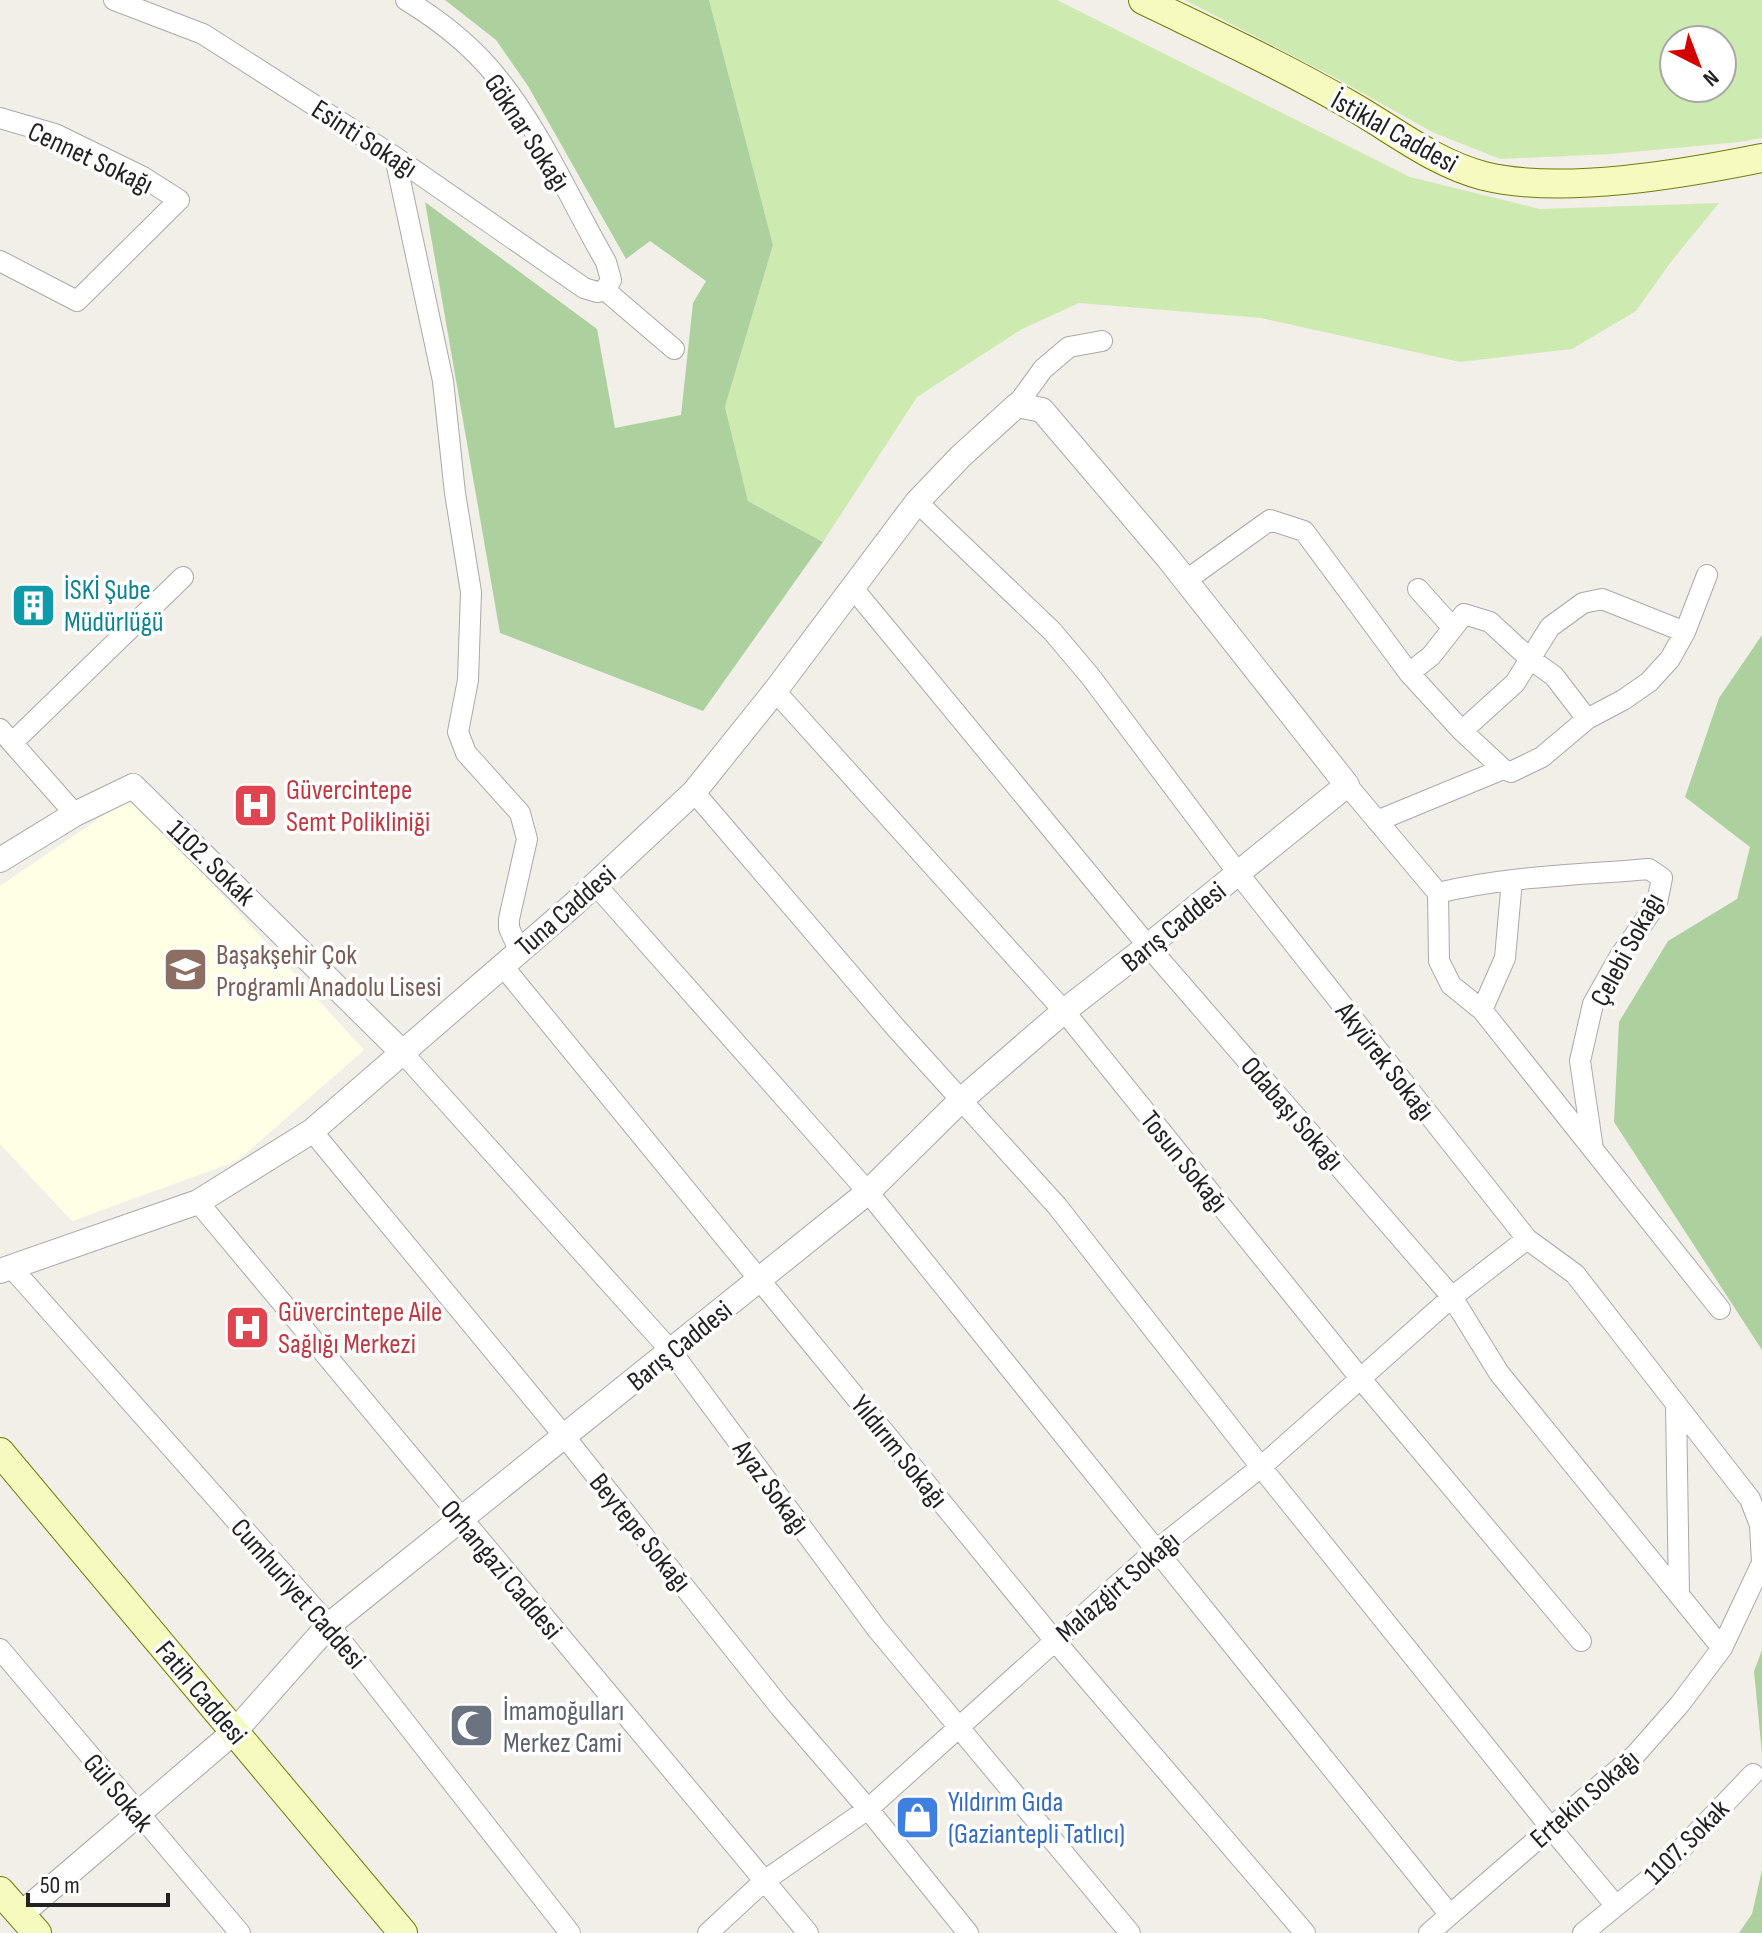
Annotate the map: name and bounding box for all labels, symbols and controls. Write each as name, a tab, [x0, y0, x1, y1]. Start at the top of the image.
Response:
north arrow	[1658, 24, 1738, 104]
text: N	[1697, 64, 1724, 92]
street label: Göknar Sokağı	[477, 68, 577, 198]
street label: İstiklal Caddesi	[1325, 84, 1463, 181]
street label: Esinti Sokağı	[305, 93, 423, 185]
street label: Cennet Sokağı	[23, 115, 158, 202]
place label: İSKİ Şube Müdürlüğü	[64, 574, 164, 639]
building icon: İSKİ Şube Müdürlüğü	[9, 581, 57, 629]
place label: Güvercintepe Semt Polikliniği	[286, 774, 430, 839]
hospital icon: Güvercintepe Semt Polikliniği	[231, 781, 279, 829]
street label: 1102. Sokak	[160, 813, 262, 913]
street label: Tuna Caddesi	[509, 859, 623, 964]
street label: Barış Caddesi	[1115, 875, 1233, 979]
street label: Çelebi Sokağı	[1584, 887, 1671, 1012]
place label: Başakşehir Çok Programlı Anadolu Lisesi	[216, 939, 441, 1004]
school or university icon: Başakşehir Çok Programlı Anadolu Lisesi	[161, 946, 209, 994]
street label: Akyürek Sokağı	[1328, 995, 1441, 1128]
street label: Odabaşı Sokağı	[1234, 1050, 1350, 1178]
street label: Tosun Sokağı	[1133, 1105, 1235, 1219]
street label: Barış Caddesi	[621, 1294, 739, 1398]
place label: Güvercintepe Aile Sağlığı Merkezi	[278, 1296, 442, 1361]
hospital icon: Güvercintepe Aile Sağlığı Merkezi	[223, 1303, 271, 1351]
street label: Yıldırım Sokağı	[844, 1389, 954, 1515]
street label: Ayaz Sokağı	[725, 1433, 816, 1542]
street label: Beytepe Sokağı	[582, 1467, 698, 1599]
street label: Orhangazi Caddesi	[433, 1494, 569, 1646]
street label: Cumhuriyet Caddesi	[224, 1512, 372, 1676]
street label: Malazgirt Sokağı	[1050, 1525, 1186, 1650]
street label: Fatih Caddesi	[148, 1635, 254, 1751]
place label: İmamoğulları Merkez Cami	[503, 1695, 624, 1760]
mosque icon: İmamoğulları Merkez Cami	[448, 1702, 496, 1750]
street label: Ertekin Sokağı	[1524, 1743, 1646, 1855]
street label: Gül Sokak	[76, 1747, 160, 1839]
place label: Yıldırım Gıda (Gaziantepli Tatlıcı)	[948, 1786, 1125, 1851]
shop icon: Yıldırım Gıda (Gaziantepli Tatlıcı)	[893, 1793, 941, 1841]
street label: 1107. Sokak	[1638, 1793, 1737, 1891]
scale bar	[28, 1857, 168, 1907]
text: 50 m	[40, 1871, 80, 1900]

